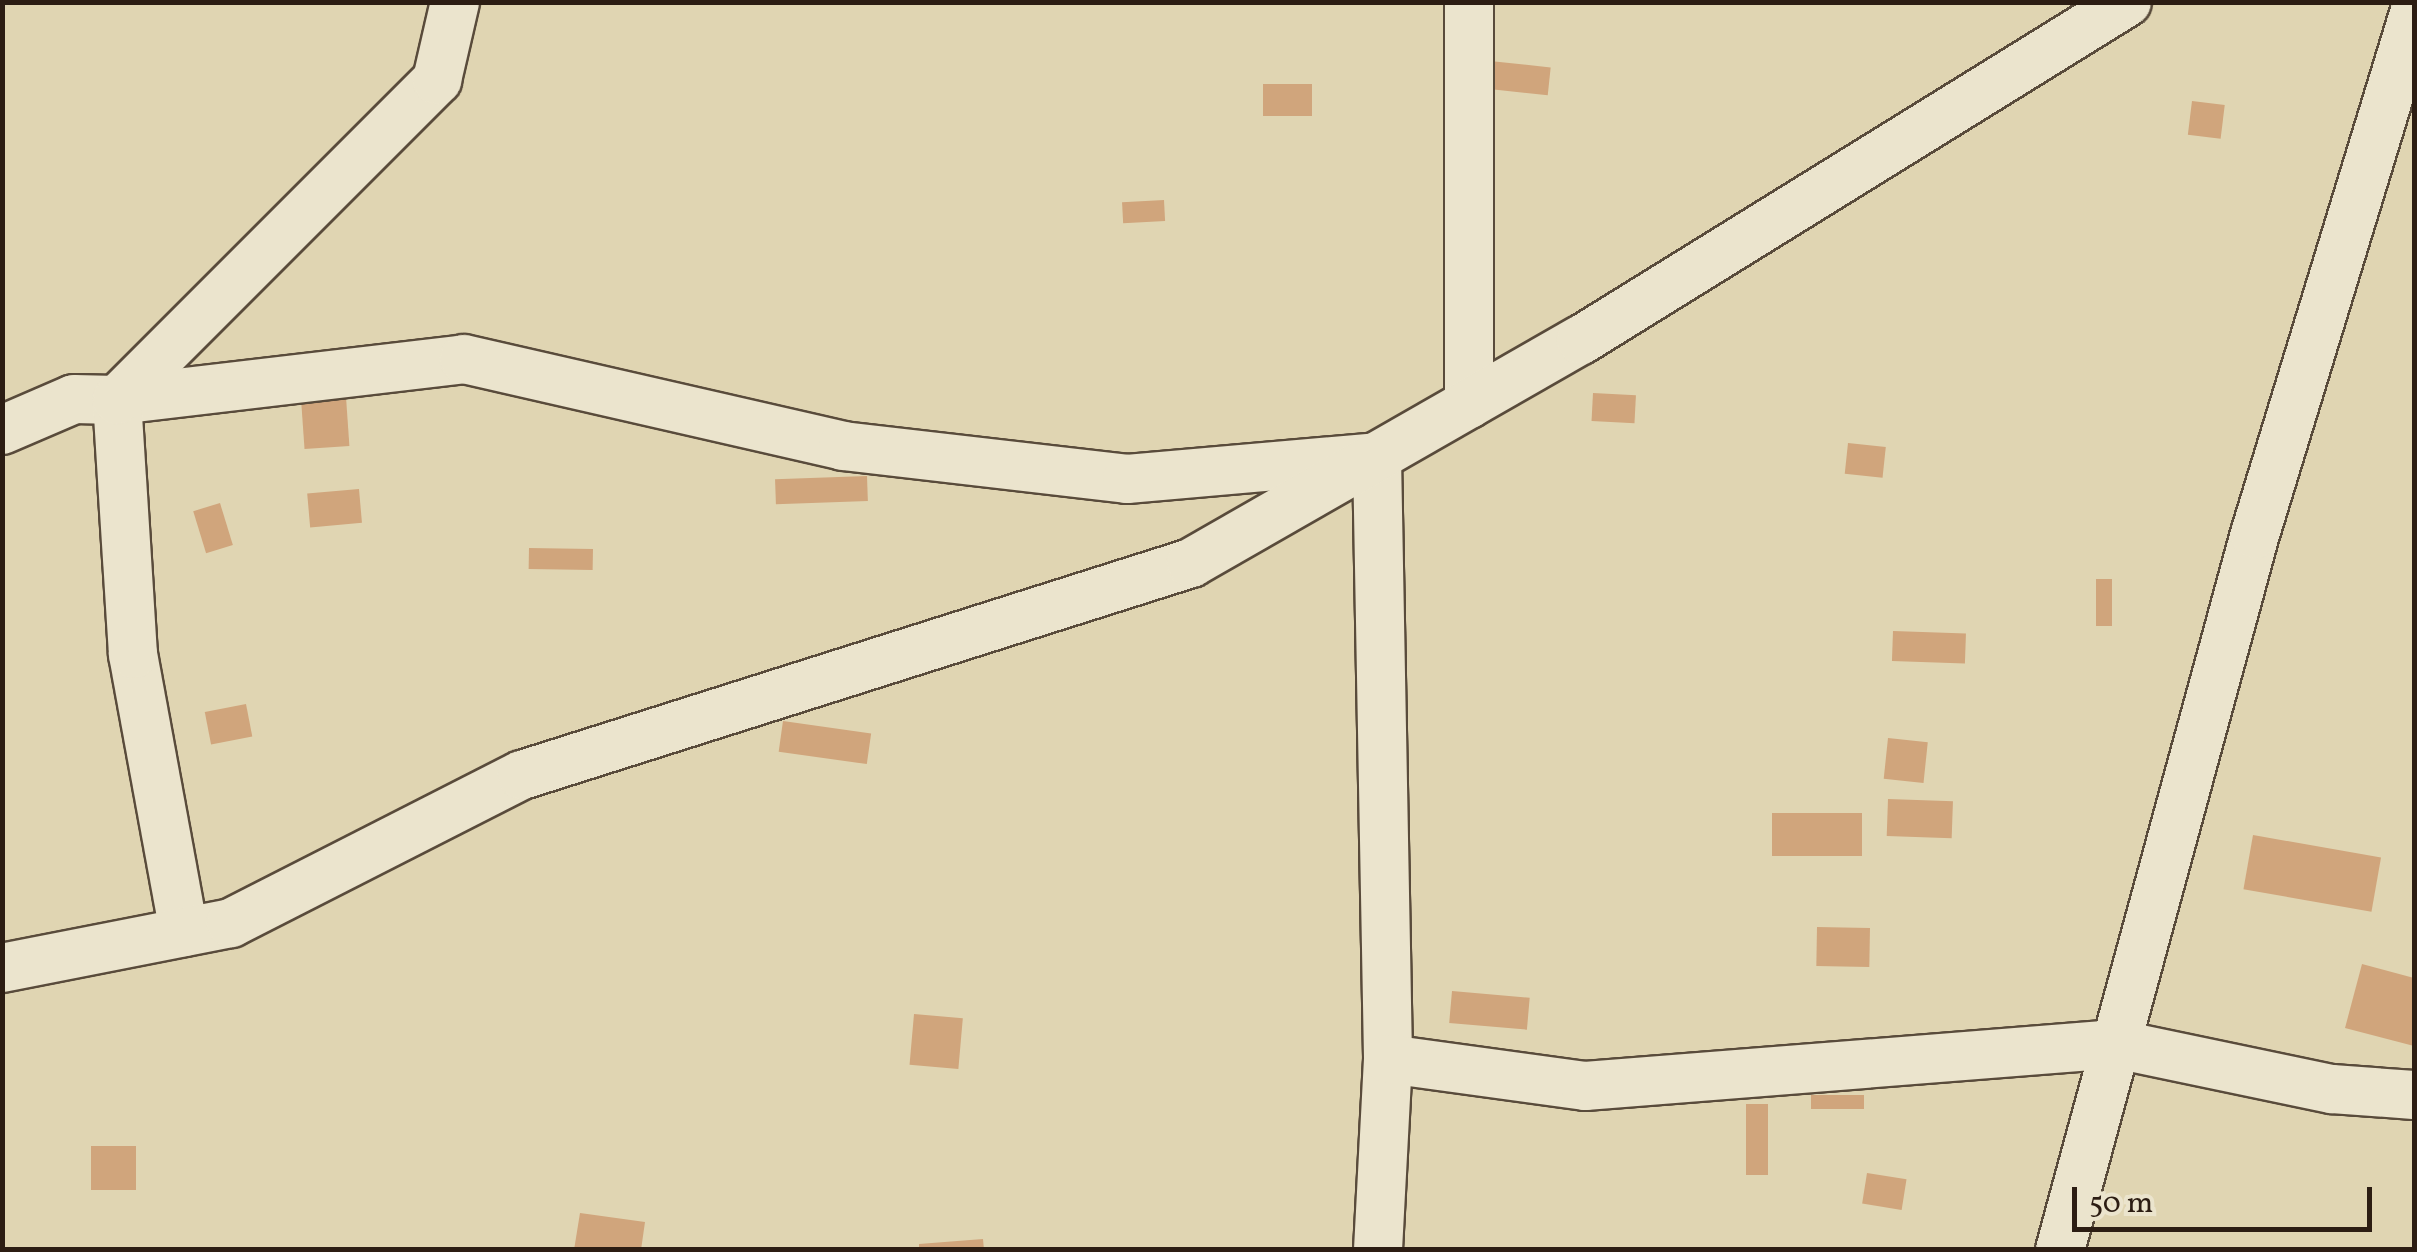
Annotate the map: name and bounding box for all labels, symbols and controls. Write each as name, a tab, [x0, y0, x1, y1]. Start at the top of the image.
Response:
scale bar	[2077, 1167, 2377, 1229]
text: 50 m	[2089, 1183, 2153, 1225]

